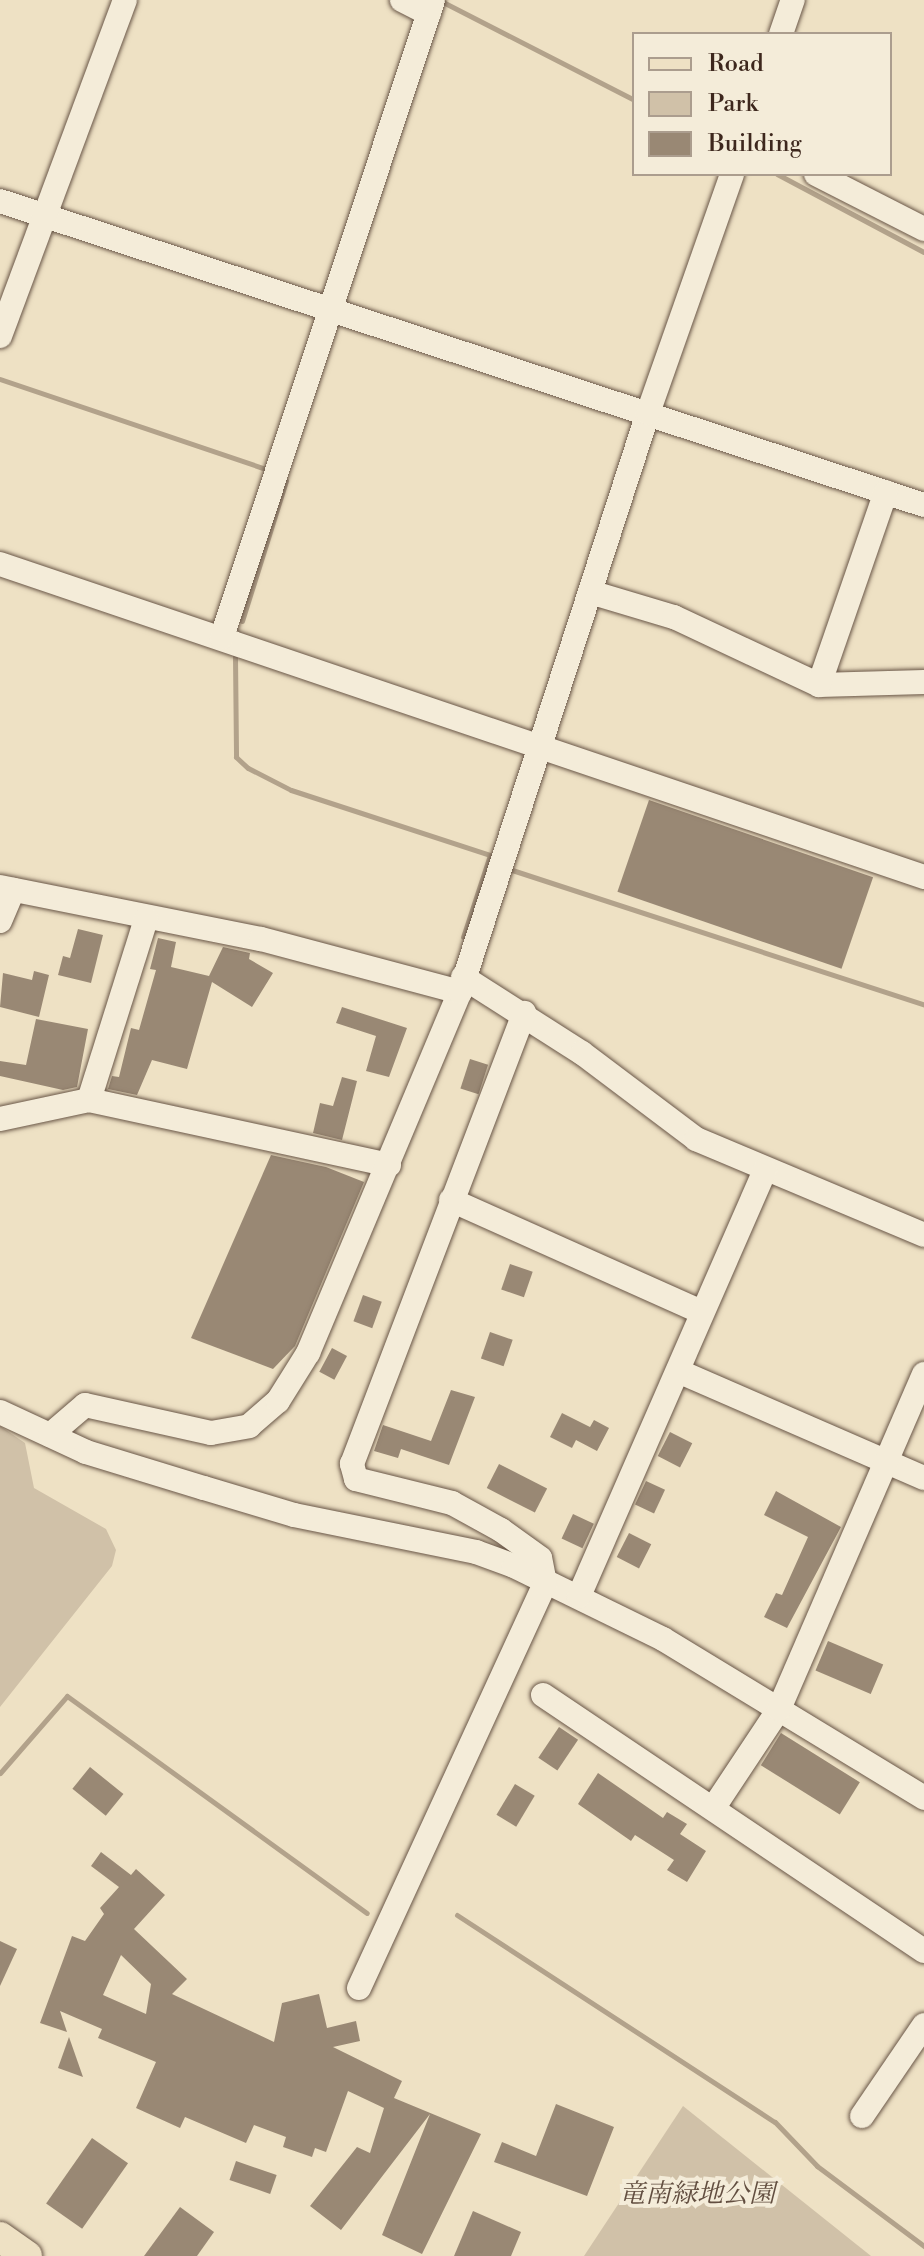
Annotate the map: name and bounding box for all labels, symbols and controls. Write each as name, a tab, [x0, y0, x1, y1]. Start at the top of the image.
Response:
legend	[632, 32, 892, 176]
text: Road	[708, 49, 764, 79]
text: Park	[708, 89, 758, 119]
text: Building	[708, 129, 802, 159]
park label: 竜南緑地公園	[619, 2179, 775, 2211]

